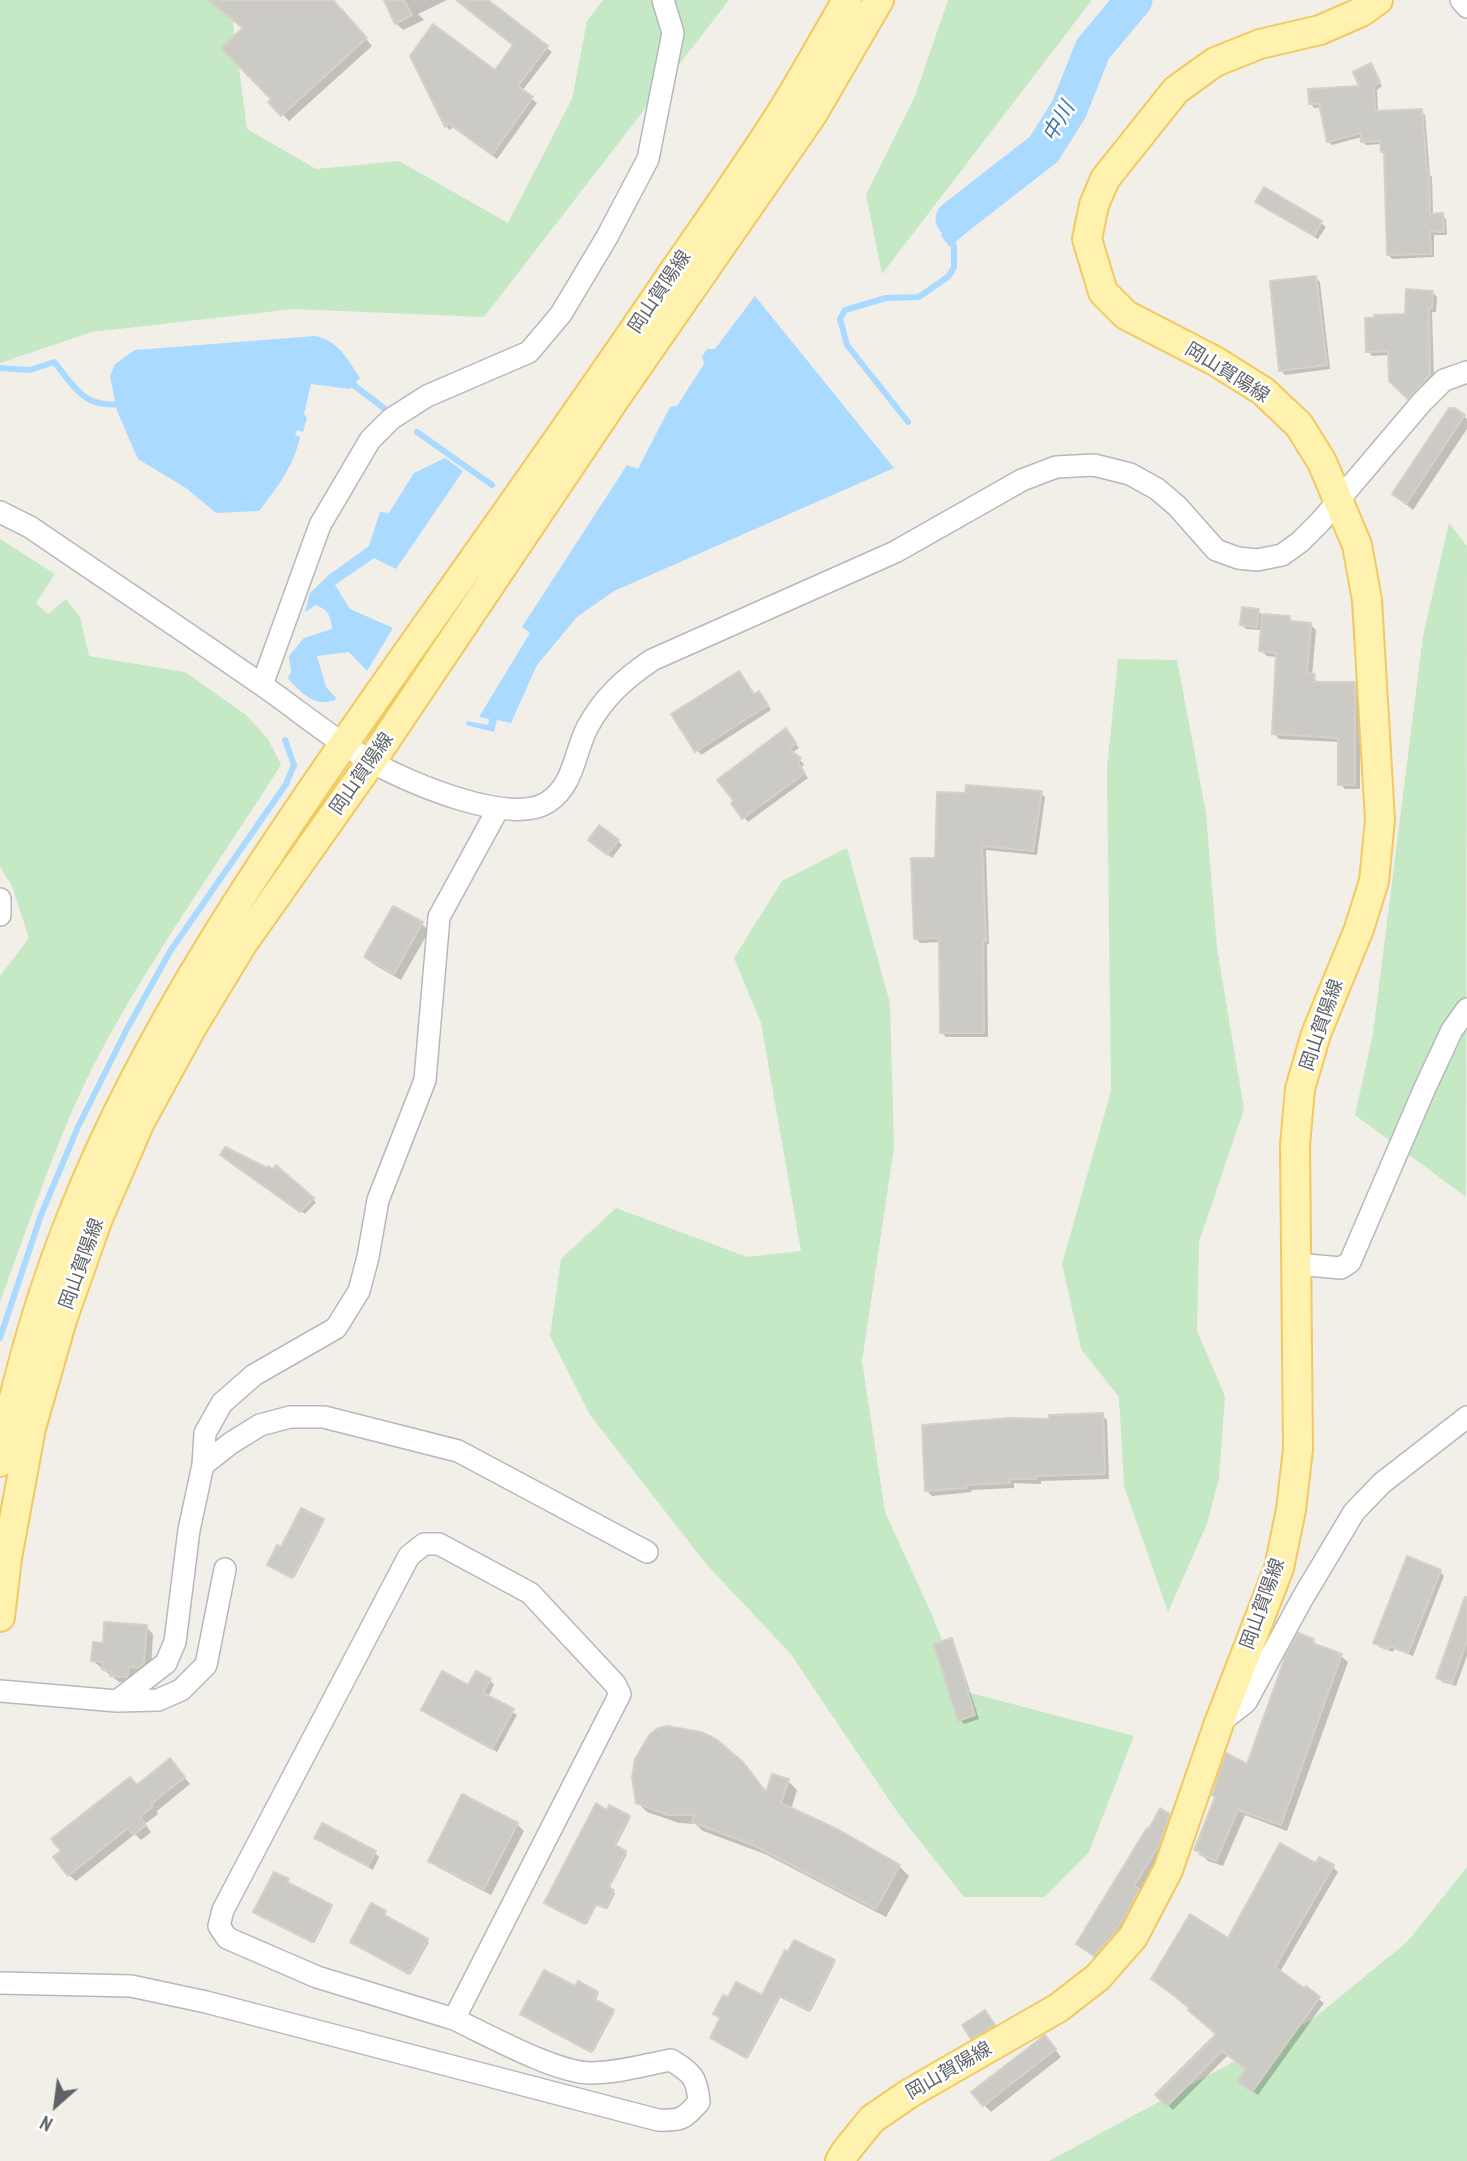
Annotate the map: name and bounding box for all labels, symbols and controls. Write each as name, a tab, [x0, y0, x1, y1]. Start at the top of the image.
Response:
water label: 中川	[1038, 98, 1080, 146]
street label: 岡山賀陽線	[624, 246, 696, 338]
street label: 岡山賀陽線	[1181, 338, 1273, 408]
street label: 岡山賀陽線	[325, 729, 399, 819]
street label: 岡山賀陽線	[1296, 976, 1348, 1074]
street label: 岡山賀陽線	[55, 1215, 109, 1313]
street label: 岡山賀陽線	[1236, 1555, 1290, 1653]
street label: 岡山賀陽線	[902, 2037, 996, 2105]
north arrow	[21, 2070, 91, 2140]
text: N	[36, 2111, 56, 2137]

